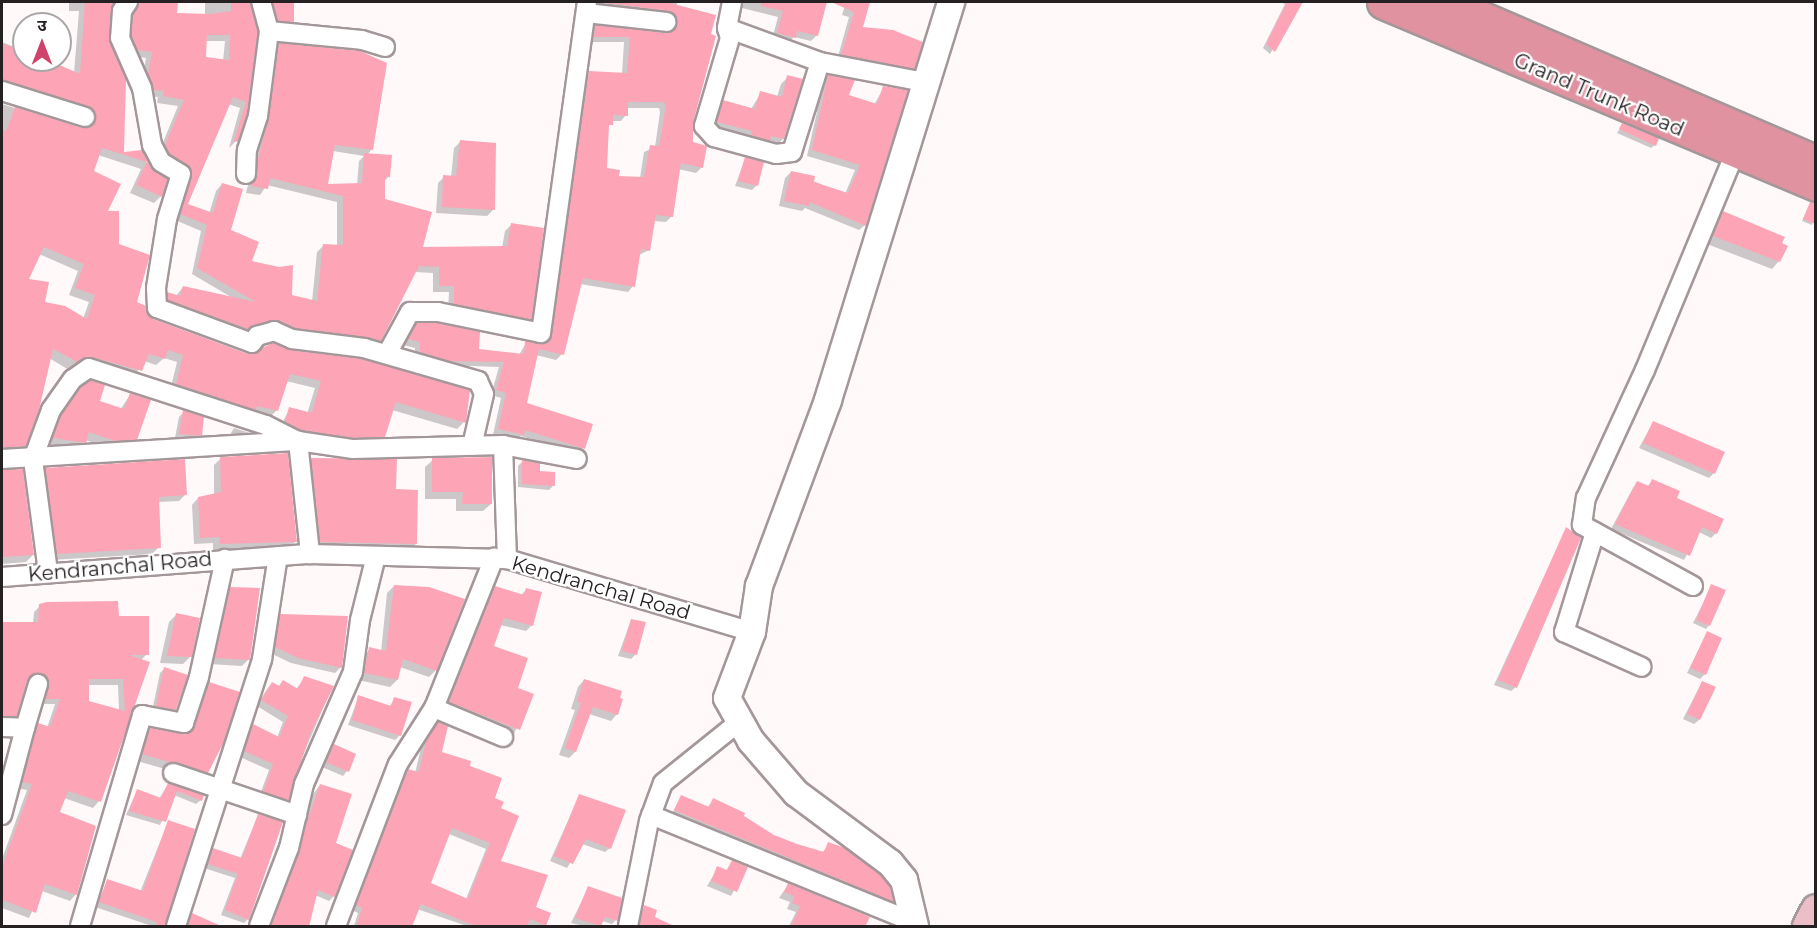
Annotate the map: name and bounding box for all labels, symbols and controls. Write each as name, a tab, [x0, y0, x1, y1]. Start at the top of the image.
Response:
north arrow	[12, 12, 72, 72]
text: उ	[37, 16, 47, 35]
street label: Grand Trunk Road	[1510, 48, 1688, 142]
street label: Kendranchal Road	[27, 547, 213, 587]
street label: Kendranchal Road	[509, 551, 693, 625]

